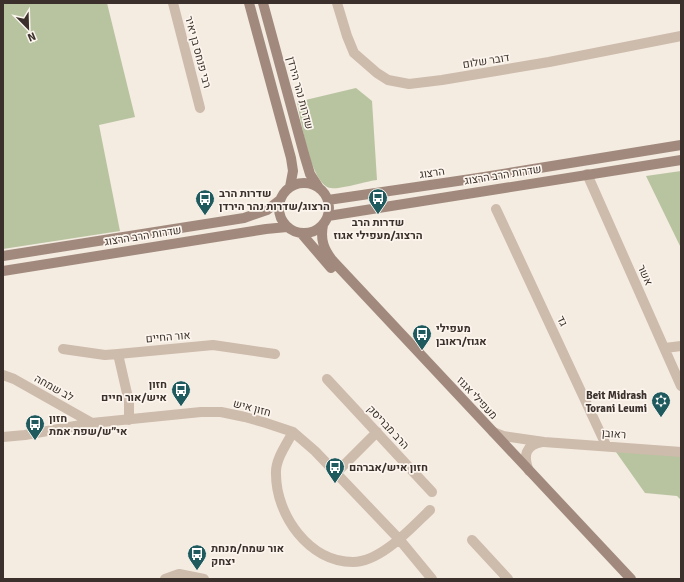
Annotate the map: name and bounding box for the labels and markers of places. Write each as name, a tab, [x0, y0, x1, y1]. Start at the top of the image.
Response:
place label: שדרות הרב הרצוג/שדרות נהר הירדן	[219, 187, 330, 213]
bus stop icon: שדרות הרב הרצוג/מעפילי אגוז	[367, 187, 389, 215]
bus stop icon: שדרות הרב הרצוג/שדרות נהר הירדן	[194, 188, 216, 216]
place label: שדרות הרב הרצוג/מעפילי אגוז	[333, 216, 423, 242]
place label: מעפילי אגוז/ראובן	[436, 322, 487, 348]
bus stop icon: מעפילי אגוז/ראובן	[411, 323, 433, 351]
place label: חזון איש/אור חיים	[101, 378, 167, 404]
bus stop icon: חזון איש/אור חיים	[170, 379, 192, 407]
place label: Beit Midrash Torani Leumi	[586, 389, 647, 415]
synagogue icon: Beit Midrash Torani Leumi	[650, 390, 672, 418]
place label: חזון אי״ש/שפת אמת	[49, 412, 127, 438]
bus stop icon: חזון אי״ש/שפת אמת	[24, 413, 46, 441]
bus stop icon: חזון איש/אברהם	[324, 456, 346, 484]
place label: חזון איש/אברהם	[349, 461, 428, 474]
place label: אור שמח/מנחת יצחק	[211, 542, 284, 568]
bus stop icon: אור שמח/מנחת יצחק	[186, 543, 208, 571]

